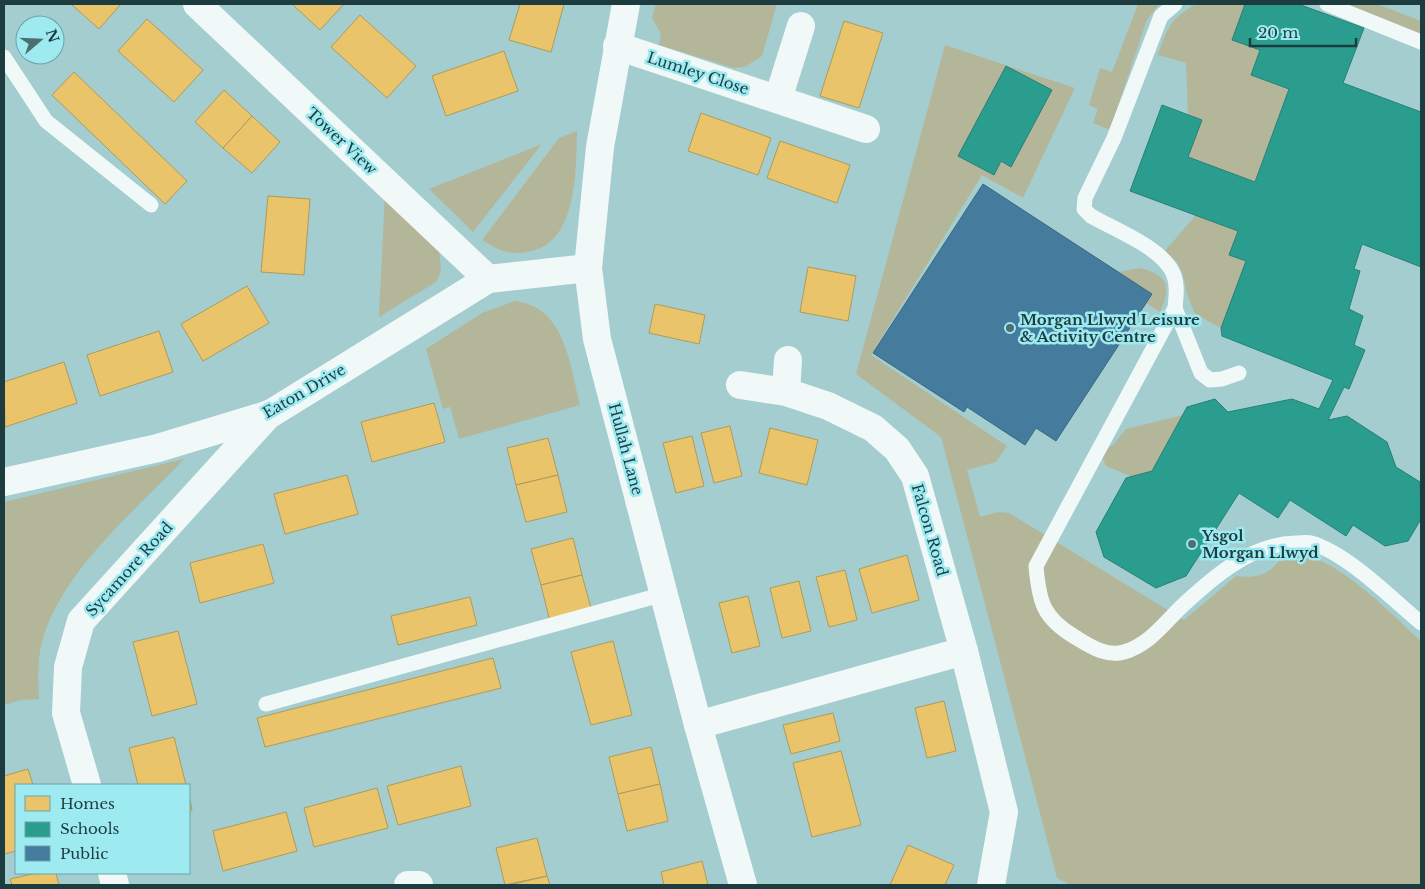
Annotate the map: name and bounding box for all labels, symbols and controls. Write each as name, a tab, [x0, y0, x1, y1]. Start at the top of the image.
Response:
north arrow	[15, 15, 65, 65]
scale bar	[1250, 15, 1356, 47]
text: 20 m	[1258, 23, 1298, 42]
text: N	[42, 27, 63, 45]
street label: Lumley Close	[645, 48, 751, 98]
street label: Tower View	[303, 104, 381, 179]
place label: Morgan Llwyd Leisure & Activity Centre	[1020, 310, 1200, 346]
marker: Morgan Llwyd Leisure & Activity Centre	[1004, 322, 1016, 334]
street label: Eaton Drive	[259, 360, 349, 422]
street label: Hullah Lane	[605, 401, 647, 497]
street label: Falcon Road	[908, 482, 952, 578]
street label: Sycamore Road	[82, 518, 176, 620]
place label: Ysgol Morgan Llwyd	[1201, 526, 1319, 562]
marker: Ysgol Morgan Llwyd	[1186, 538, 1198, 550]
legend	[15, 784, 190, 874]
text: Homes	[60, 794, 115, 813]
text: Schools	[60, 819, 120, 838]
text: Public	[60, 844, 108, 863]

